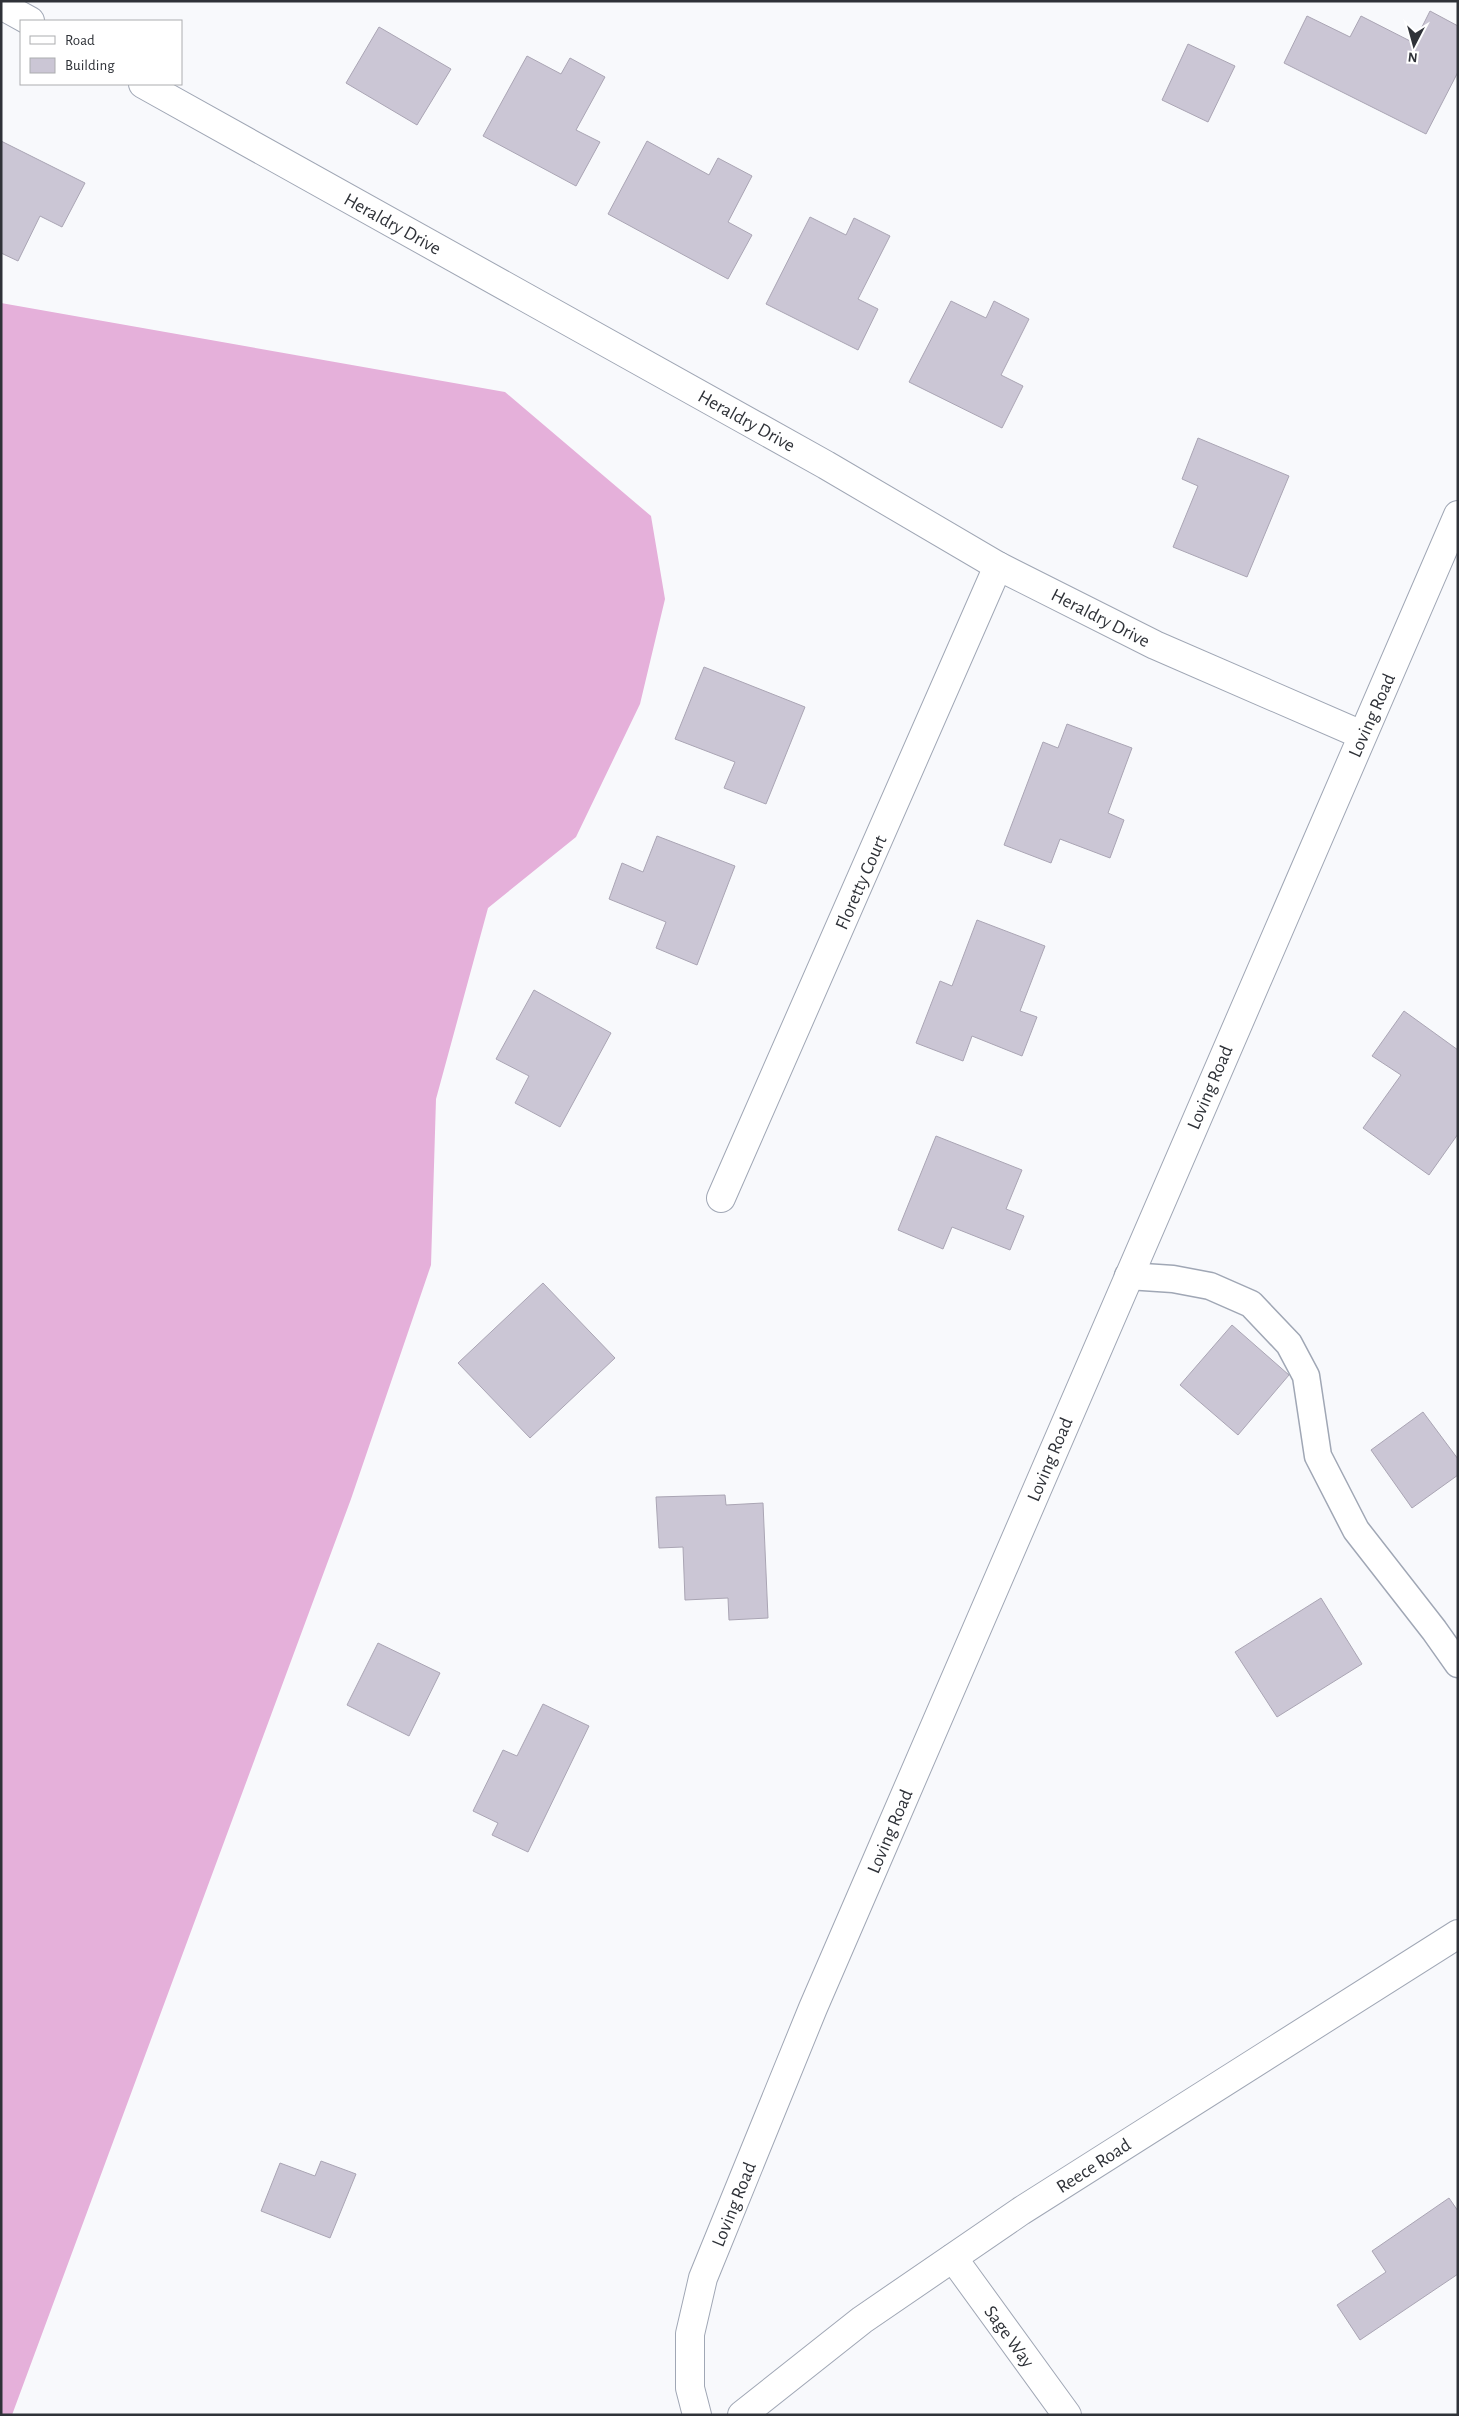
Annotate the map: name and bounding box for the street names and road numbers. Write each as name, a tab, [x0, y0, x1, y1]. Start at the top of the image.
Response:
street label: Heraldry Drive	[341, 190, 444, 259]
street label: Heraldry Drive	[695, 387, 798, 456]
street label: Heraldry Drive	[1048, 585, 1153, 651]
street label: Loving Road	[1346, 671, 1399, 760]
street label: Floretty Court	[832, 833, 891, 933]
street label: Loving Road	[1184, 1043, 1237, 1132]
street label: Loving Road	[1024, 1415, 1077, 1504]
street label: Loving Road	[864, 1787, 917, 1876]
street label: Reece Road	[1053, 2135, 1135, 2197]
street label: Loving Road	[709, 2159, 760, 2250]
street label: Sage Way	[980, 2303, 1037, 2371]

